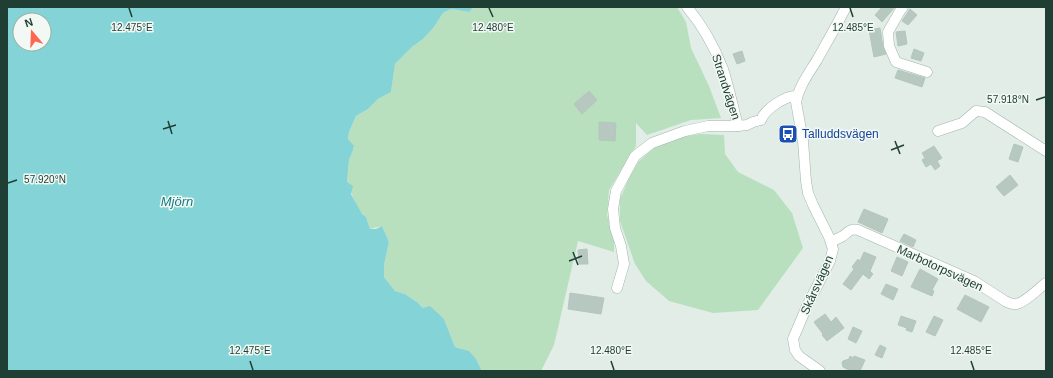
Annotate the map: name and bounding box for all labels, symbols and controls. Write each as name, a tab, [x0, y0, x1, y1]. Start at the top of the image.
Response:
north arrow	[12, 12, 52, 52]
text: N	[23, 16, 35, 30]
text: 12.475°E	[111, 22, 153, 33]
text: 12.480°E	[472, 22, 514, 33]
text: 12.485°E	[832, 22, 874, 33]
street label: Strandvägen	[709, 52, 743, 122]
text: 57.918°N	[987, 94, 1029, 105]
bus stop icon: Talluddsvägen	[777, 123, 799, 145]
place label: Talluddsvägen	[802, 127, 879, 141]
text: 57.920°N	[24, 174, 66, 185]
water label: Mjörn	[161, 194, 193, 209]
street label: Marbotorpsvägen	[895, 242, 985, 294]
street label: Skårsvägen	[798, 253, 836, 317]
text: 12.475°E	[229, 345, 271, 356]
text: 12.480°E	[590, 345, 632, 356]
text: 12.485°E	[950, 345, 992, 356]

